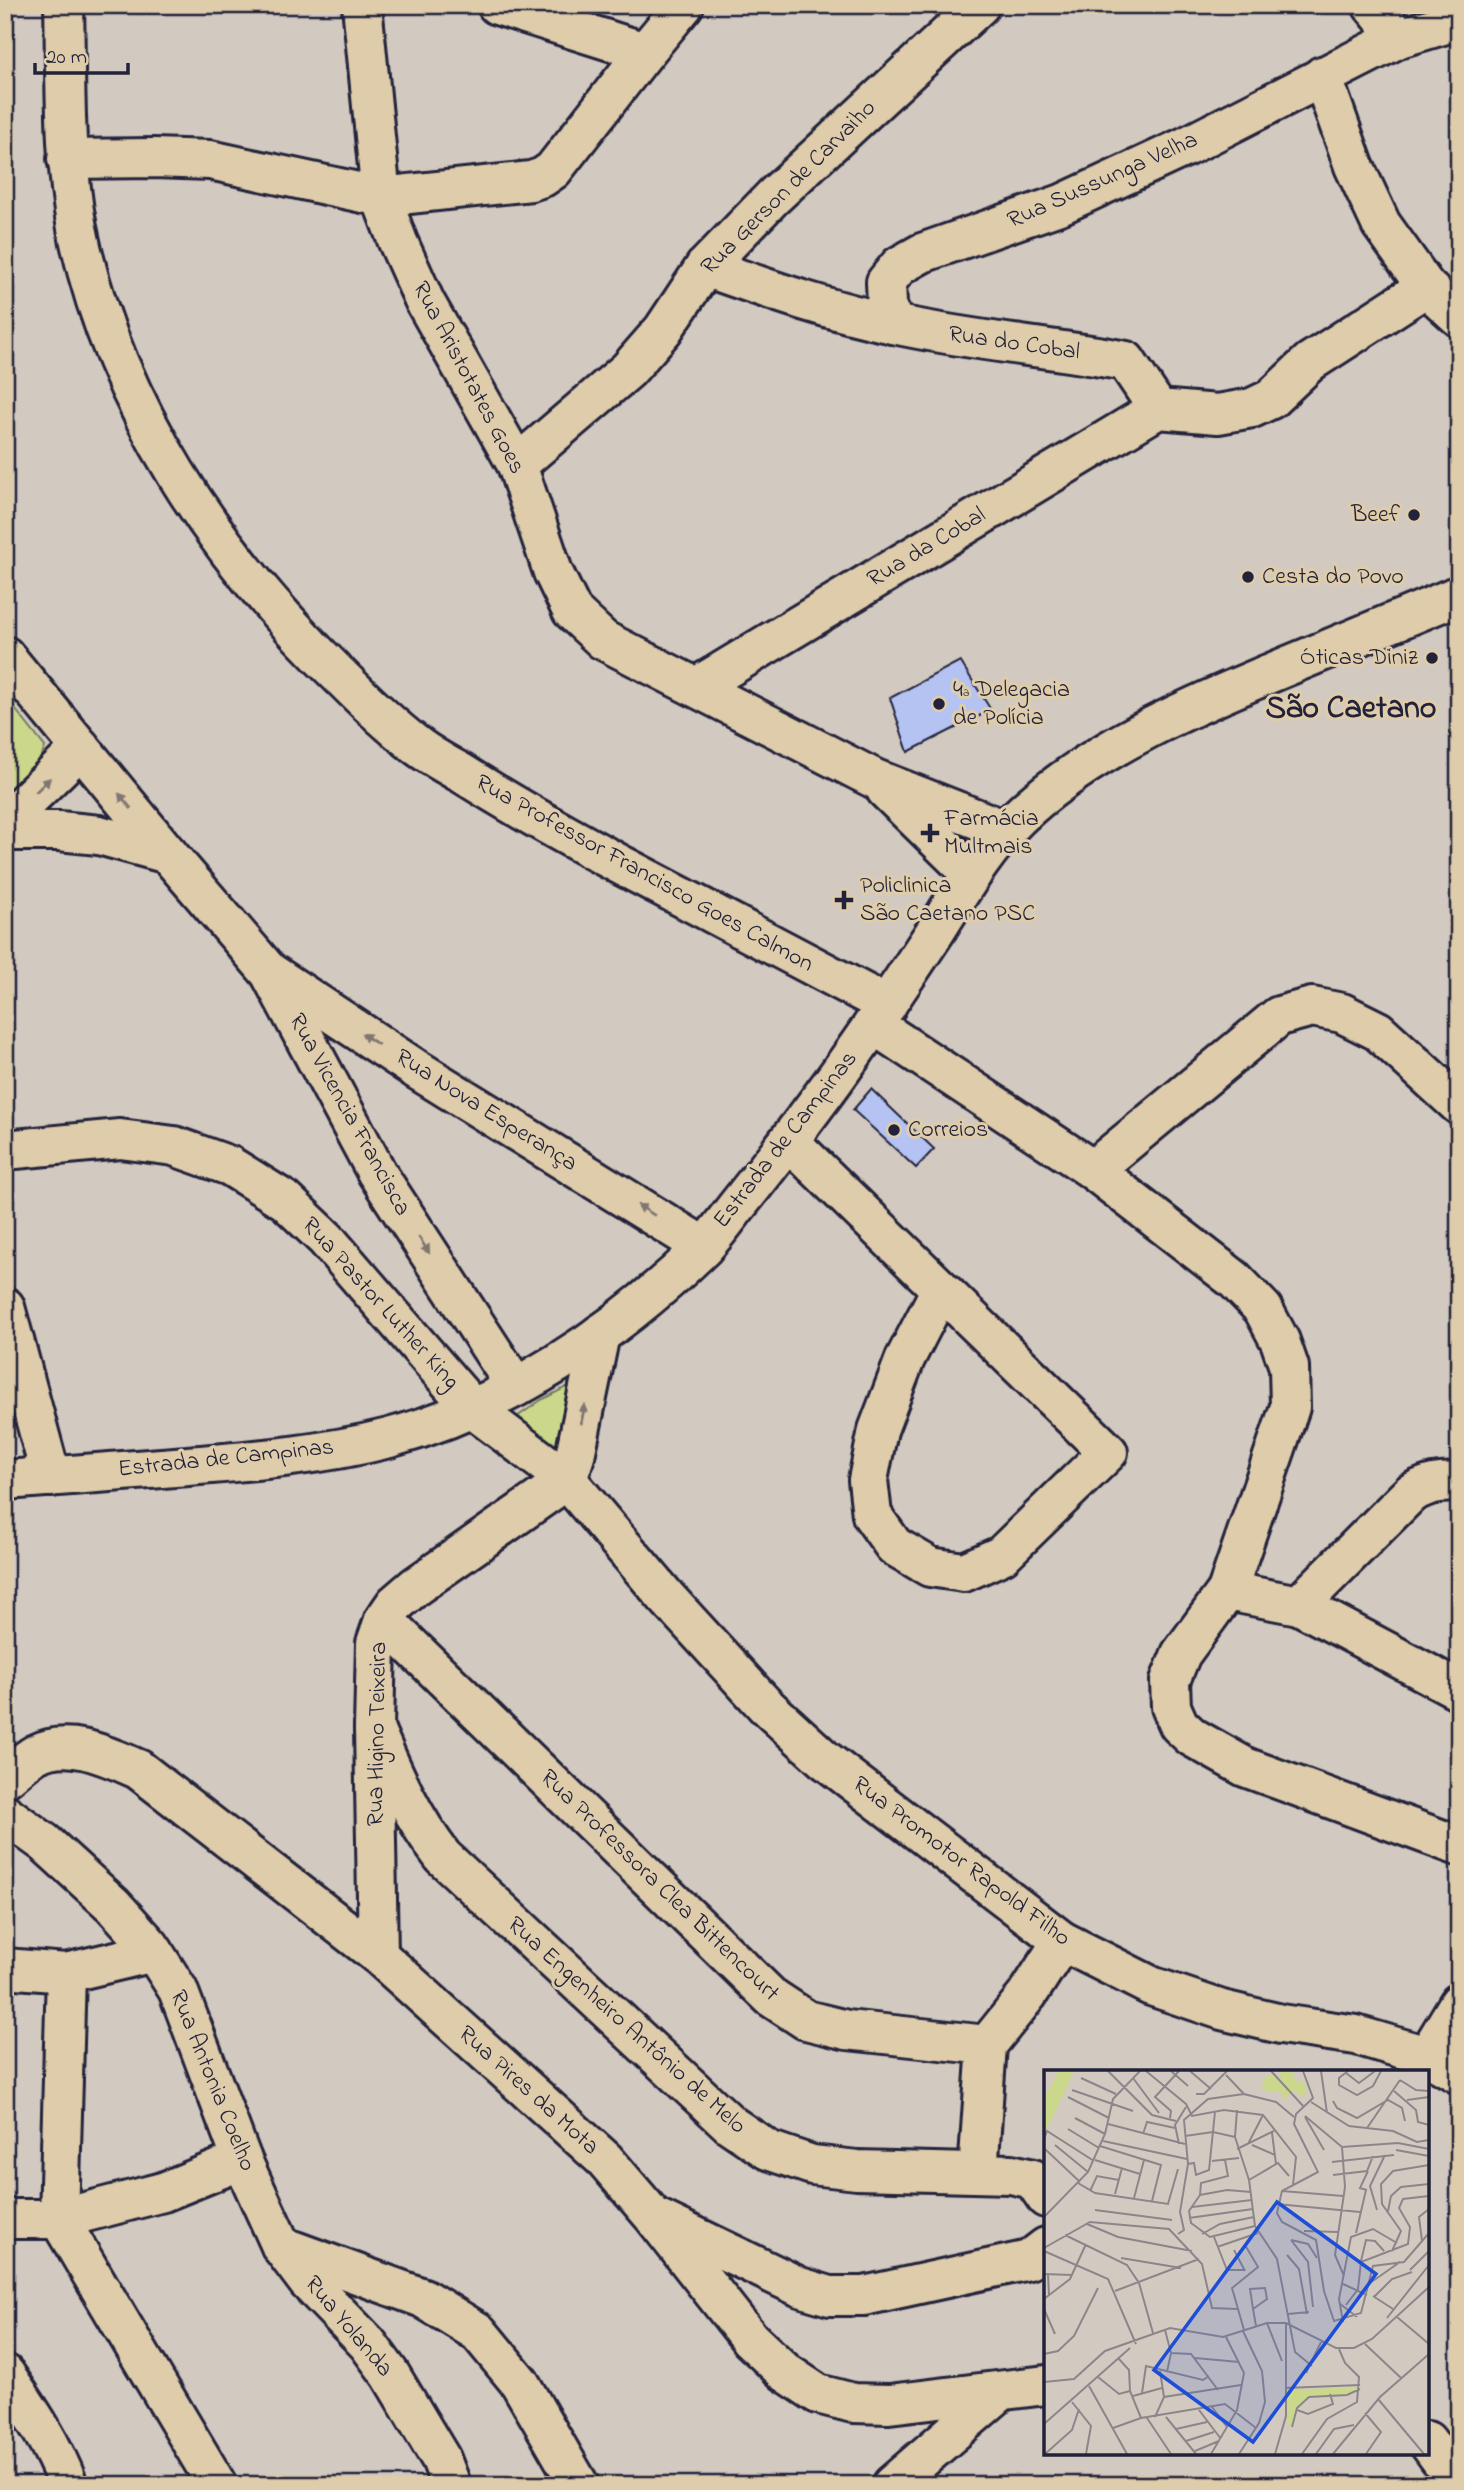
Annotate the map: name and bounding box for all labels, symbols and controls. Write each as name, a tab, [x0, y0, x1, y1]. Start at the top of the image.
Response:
scale bar	[35, 32, 128, 76]
text: 20 m	[46, 43, 87, 73]
street label: Rua Gerson de Carvaiho	[693, 92, 885, 284]
street label: Rua Sussunga Velha	[1002, 123, 1204, 239]
street label: Rua Aristotates Goes	[402, 275, 534, 481]
street label: Rua do Cobal	[946, 317, 1082, 371]
place label: Beef	[1350, 498, 1401, 533]
street label: Rua da Cobal	[861, 499, 993, 597]
marker: Beef	[1406, 507, 1422, 523]
place label: Cesta do Povo	[1262, 560, 1404, 595]
marker: Cesta do Povo	[1240, 569, 1256, 585]
place label: Óticas Diniz	[1300, 641, 1419, 676]
marker: Óticas Diniz	[1424, 650, 1440, 666]
place label: 4ª Delegacia de Polícia	[953, 673, 1070, 736]
district label: São Caetano	[1265, 686, 1437, 733]
marker: 4ª Delegacia de Polícia	[931, 696, 947, 712]
street label: Rua Professor Francisco Goes Calmon	[468, 766, 820, 982]
one-way arrow	[34, 778, 51, 794]
one-way arrow	[117, 793, 132, 811]
place label: Farmácia Multmais	[943, 802, 1039, 865]
marker: Farmácia Multmais	[922, 825, 938, 841]
place label: Policlinica São Caetano PSC	[860, 869, 1035, 932]
marker: Policlinica São Caetano PSC	[834, 890, 854, 910]
street label: Rua Vicencia Francisca	[279, 1007, 419, 1223]
one-way arrow	[360, 1032, 379, 1045]
street label: Rua Nova Esperança	[388, 1041, 584, 1181]
street label: Estrada de Campinas	[705, 1044, 867, 1236]
place label: Correios	[908, 1113, 988, 1148]
marker: Correios	[886, 1122, 902, 1138]
one-way arrow	[636, 1204, 656, 1217]
street label: Rua Pastor Luther King	[293, 1210, 467, 1398]
one-way arrow	[417, 1235, 430, 1255]
one-way arrow	[578, 1403, 589, 1425]
street label: Estrada de Campinas	[116, 1430, 336, 1488]
street label: Rua Higino Teixeira	[359, 1641, 397, 1827]
street label: Rua Professora Clea Bittencourt	[531, 1762, 787, 2010]
street label: Rua Promotor Rapold Filho	[844, 1768, 1078, 1956]
street label: Rua Engenheiro Antônio de Melo	[498, 1909, 754, 2143]
street label: Rua Antonia Coelho	[160, 1985, 264, 2177]
street label: Rua Pires da Mota	[450, 2018, 606, 2164]
inset map	[1044, 2070, 1429, 2455]
street label: Rua Yolanda	[295, 2269, 401, 2385]

